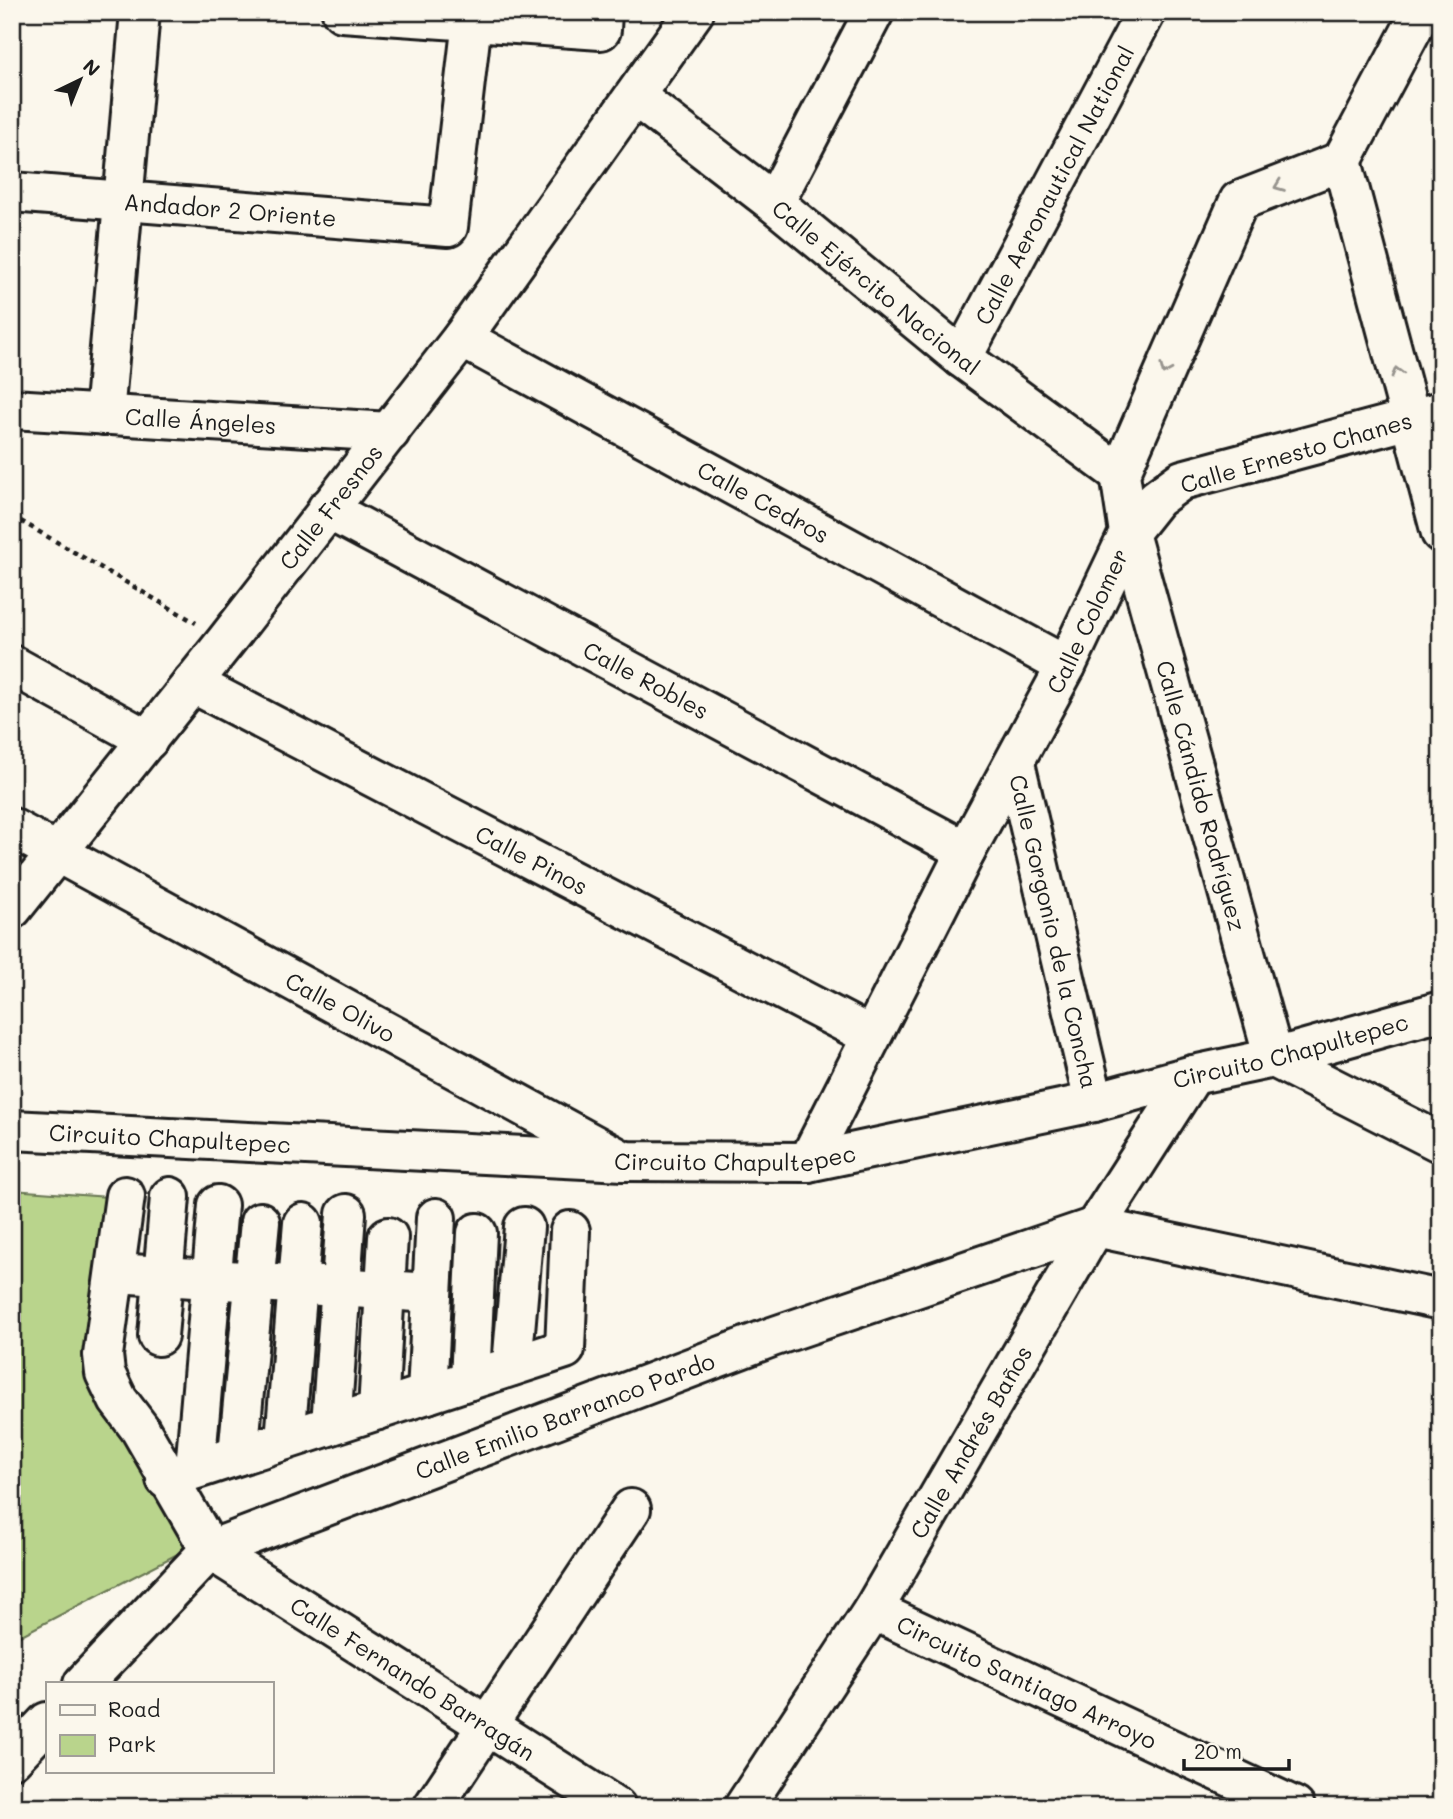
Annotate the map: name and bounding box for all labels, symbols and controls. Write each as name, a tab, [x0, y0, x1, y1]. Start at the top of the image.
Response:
street label: Calle Aeronautical National	[967, 40, 1141, 330]
north arrow	[46, 46, 116, 116]
text: N	[78, 53, 106, 81]
one-way arrow	[1273, 177, 1285, 191]
street label: Andador 2 Oriente	[123, 186, 338, 233]
street label: Calle Ejército Nacional	[766, 193, 986, 382]
one-way arrow	[1159, 363, 1173, 376]
one-way arrow	[1391, 366, 1405, 378]
street label: Calle Ángeles	[124, 401, 277, 440]
street label: Calle Ernesto Chanes	[1177, 405, 1415, 499]
street label: Calle Fresnos	[272, 438, 389, 576]
street label: Calle Cedros	[692, 454, 835, 550]
street label: Calle Colomer	[1039, 543, 1135, 699]
street label: Calle Robles	[578, 634, 714, 726]
street label: Calle Cándido Rodríguez	[1150, 657, 1253, 934]
street label: Calle Gorgonio de la Concha	[1003, 772, 1105, 1091]
street label: Calle Pinos	[470, 818, 593, 901]
street label: Calle Olivo	[280, 965, 401, 1049]
street label: Circuito Chapultepec	[1169, 1006, 1412, 1095]
street label: Circuito Chapultepec	[48, 1117, 291, 1159]
street label: Circuito Chapultepec	[613, 1137, 858, 1177]
street label: Calle Andrés Baños	[903, 1340, 1038, 1544]
street label: Calle Emilio Barranco Pardo	[411, 1345, 719, 1486]
street label: Calle Fernando Barragán	[285, 1590, 541, 1767]
street label: Circuito Santiago Arroyo	[892, 1608, 1162, 1755]
legend	[46, 1682, 273, 1773]
text: Road	[108, 1695, 160, 1722]
scale bar	[1184, 1728, 1288, 1772]
text: Park	[108, 1730, 156, 1757]
text: 20 m	[1194, 1737, 1242, 1764]

